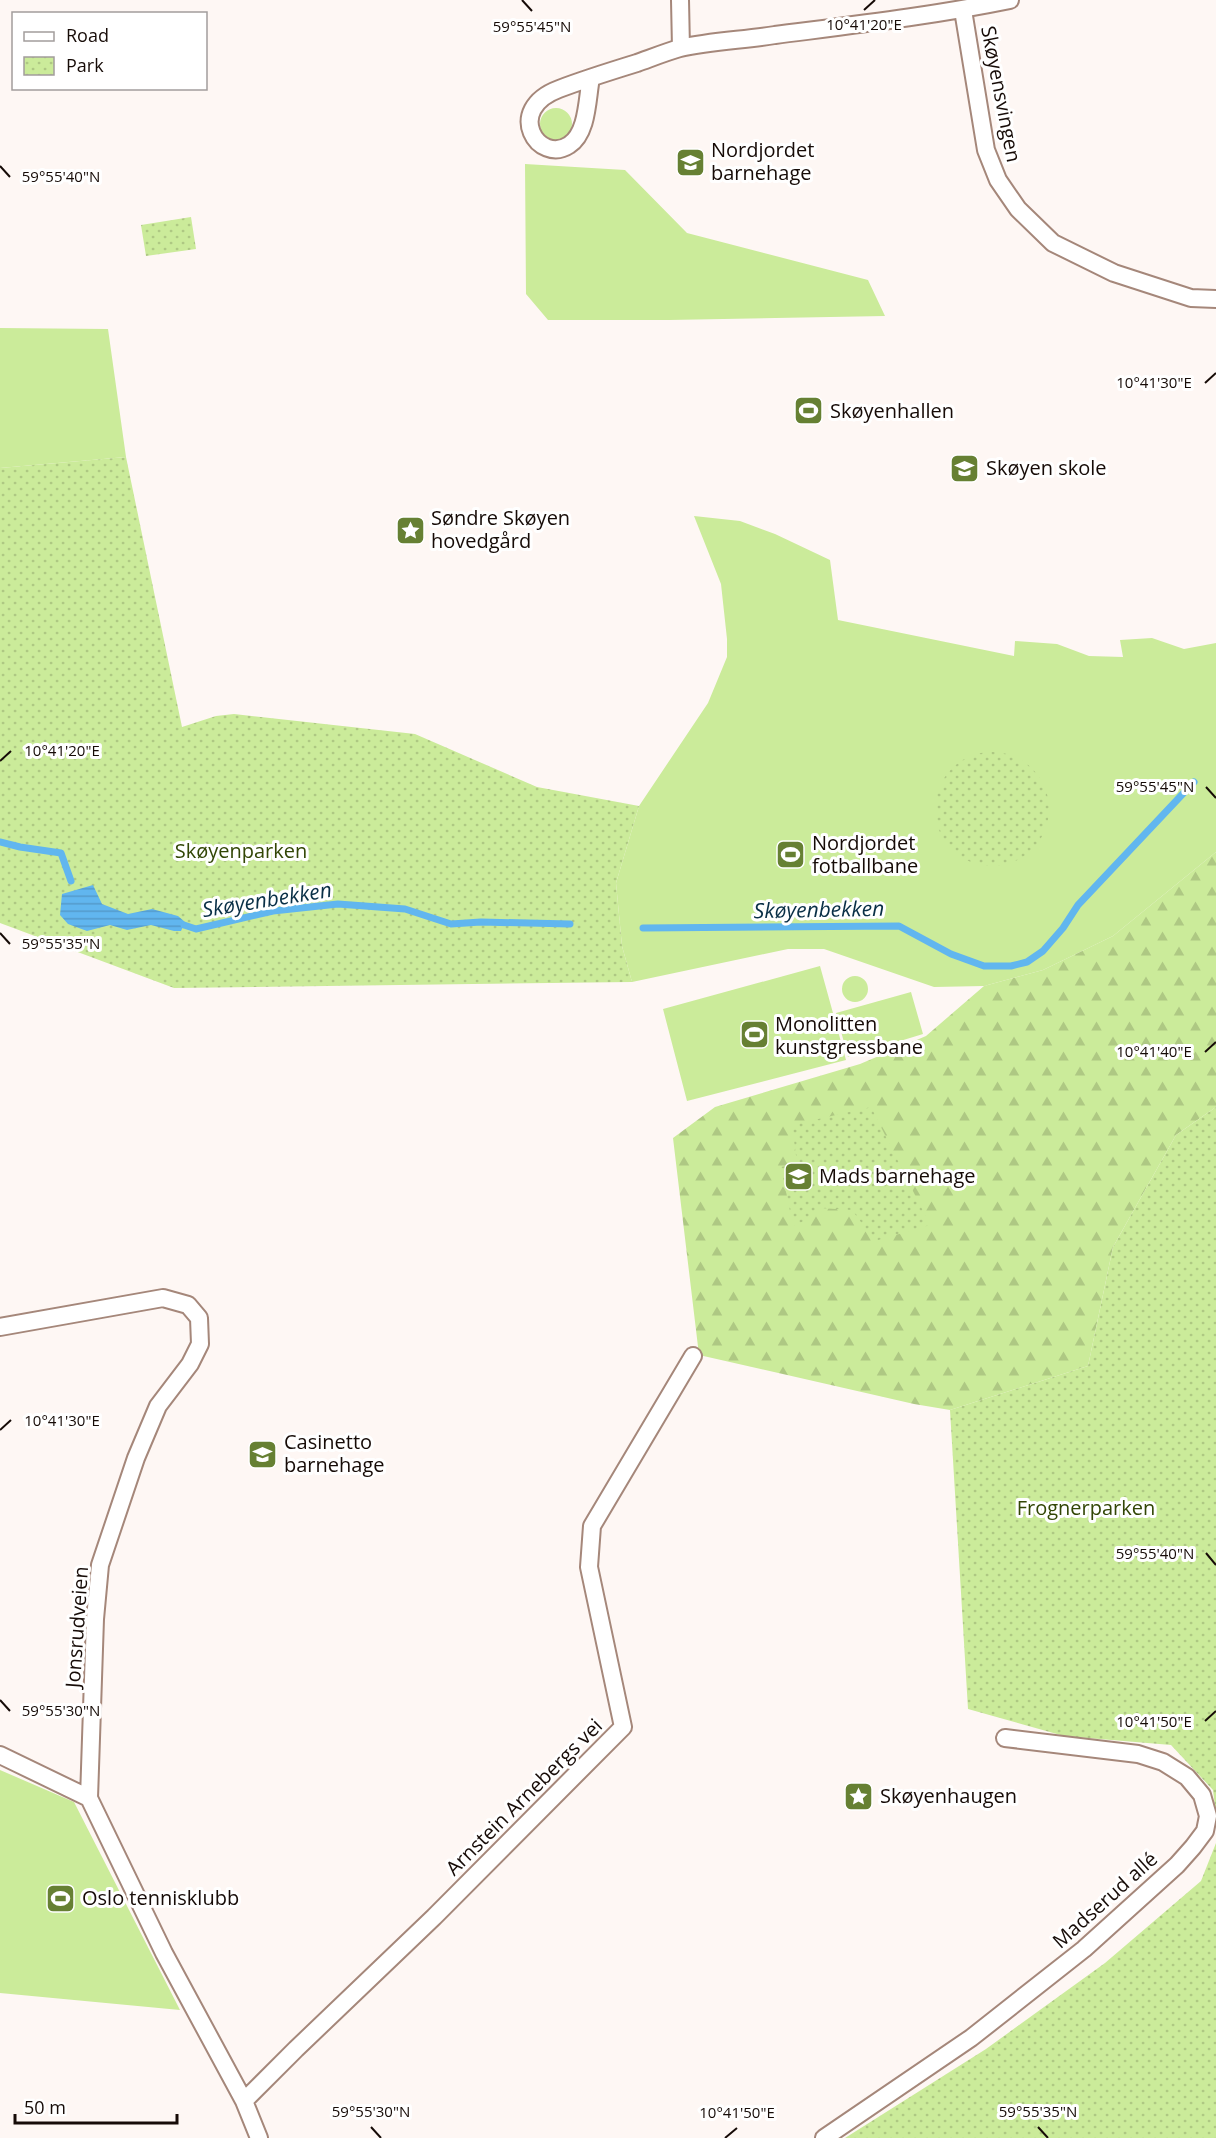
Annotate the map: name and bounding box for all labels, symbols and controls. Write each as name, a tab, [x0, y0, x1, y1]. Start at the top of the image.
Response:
legend	[12, 12, 207, 90]
text: 10°41'20"E	[826, 14, 902, 34]
text: 59°55'45"N	[493, 16, 571, 36]
text: Road	[66, 23, 109, 47]
street label: Skøyensvingen	[975, 23, 1028, 164]
text: Park	[66, 53, 104, 77]
place label: Nordjordet barnehage	[711, 136, 814, 186]
school or university icon: Nordjordet barnehage	[674, 146, 706, 178]
text: 59°55'40"N	[22, 166, 100, 186]
text: 10°41'30"E	[1116, 372, 1192, 392]
sports icon: Skøyenhallen	[793, 395, 825, 427]
place label: Skøyenhallen	[830, 397, 954, 424]
school or university icon: Skøyen skole	[949, 452, 981, 484]
place label: Skøyen skole	[986, 454, 1107, 481]
place label: Søndre Skøyen hovedgård	[431, 504, 570, 554]
place icon: Søndre Skøyen hovedgård	[394, 514, 426, 546]
text: 10°41'20"E	[24, 740, 100, 760]
text: 59°55'45"N	[1116, 776, 1194, 796]
place label: Nordjordet fotballbane	[812, 829, 918, 879]
park label: Skøyenparken	[175, 837, 307, 864]
sports icon: Nordjordet fotballbane	[775, 838, 807, 870]
water label: Skøyenbekken	[200, 875, 334, 923]
water label: Skøyenbekken	[753, 894, 885, 924]
text: 59°55'35"N	[22, 933, 100, 953]
place label: Monolitten kunstgressbane	[775, 1010, 923, 1060]
sports icon: Monolitten kunstgressbane	[738, 1019, 770, 1051]
text: 10°41'40"E	[1116, 1041, 1192, 1061]
school or university icon: Mads barnehage	[782, 1160, 814, 1192]
place label: Mads barnehage	[819, 1162, 976, 1189]
text: 10°41'30"E	[24, 1410, 100, 1430]
place label: Casinetto barnehage	[284, 1428, 385, 1478]
school or university icon: Casinetto barnehage	[247, 1438, 279, 1470]
park label: Frognerparken	[1017, 1494, 1155, 1521]
text: 59°55'40"N	[1116, 1543, 1194, 1563]
street label: Jonsrudveien	[59, 1565, 94, 1691]
text: 59°55'30"N	[22, 1700, 100, 1720]
text: 10°41'50"E	[1116, 1711, 1192, 1731]
street label: Arnstein Arnebergs vei	[439, 1712, 608, 1881]
place icon: Skøyenhaugen	[843, 1780, 875, 1812]
place label: Skøyenhaugen	[880, 1782, 1017, 1809]
street label: Madserud allé	[1046, 1845, 1163, 1954]
sports icon: Oslo tennisklubb	[45, 1882, 77, 1914]
place label: Oslo tennisklubb	[82, 1884, 239, 1911]
scale bar	[15, 2087, 177, 2125]
text: 50 m	[24, 2095, 66, 2119]
text: 59°55'30"N	[332, 2101, 410, 2121]
text: 59°55'35"N	[999, 2101, 1077, 2121]
text: 10°41'50"E	[699, 2102, 775, 2122]

